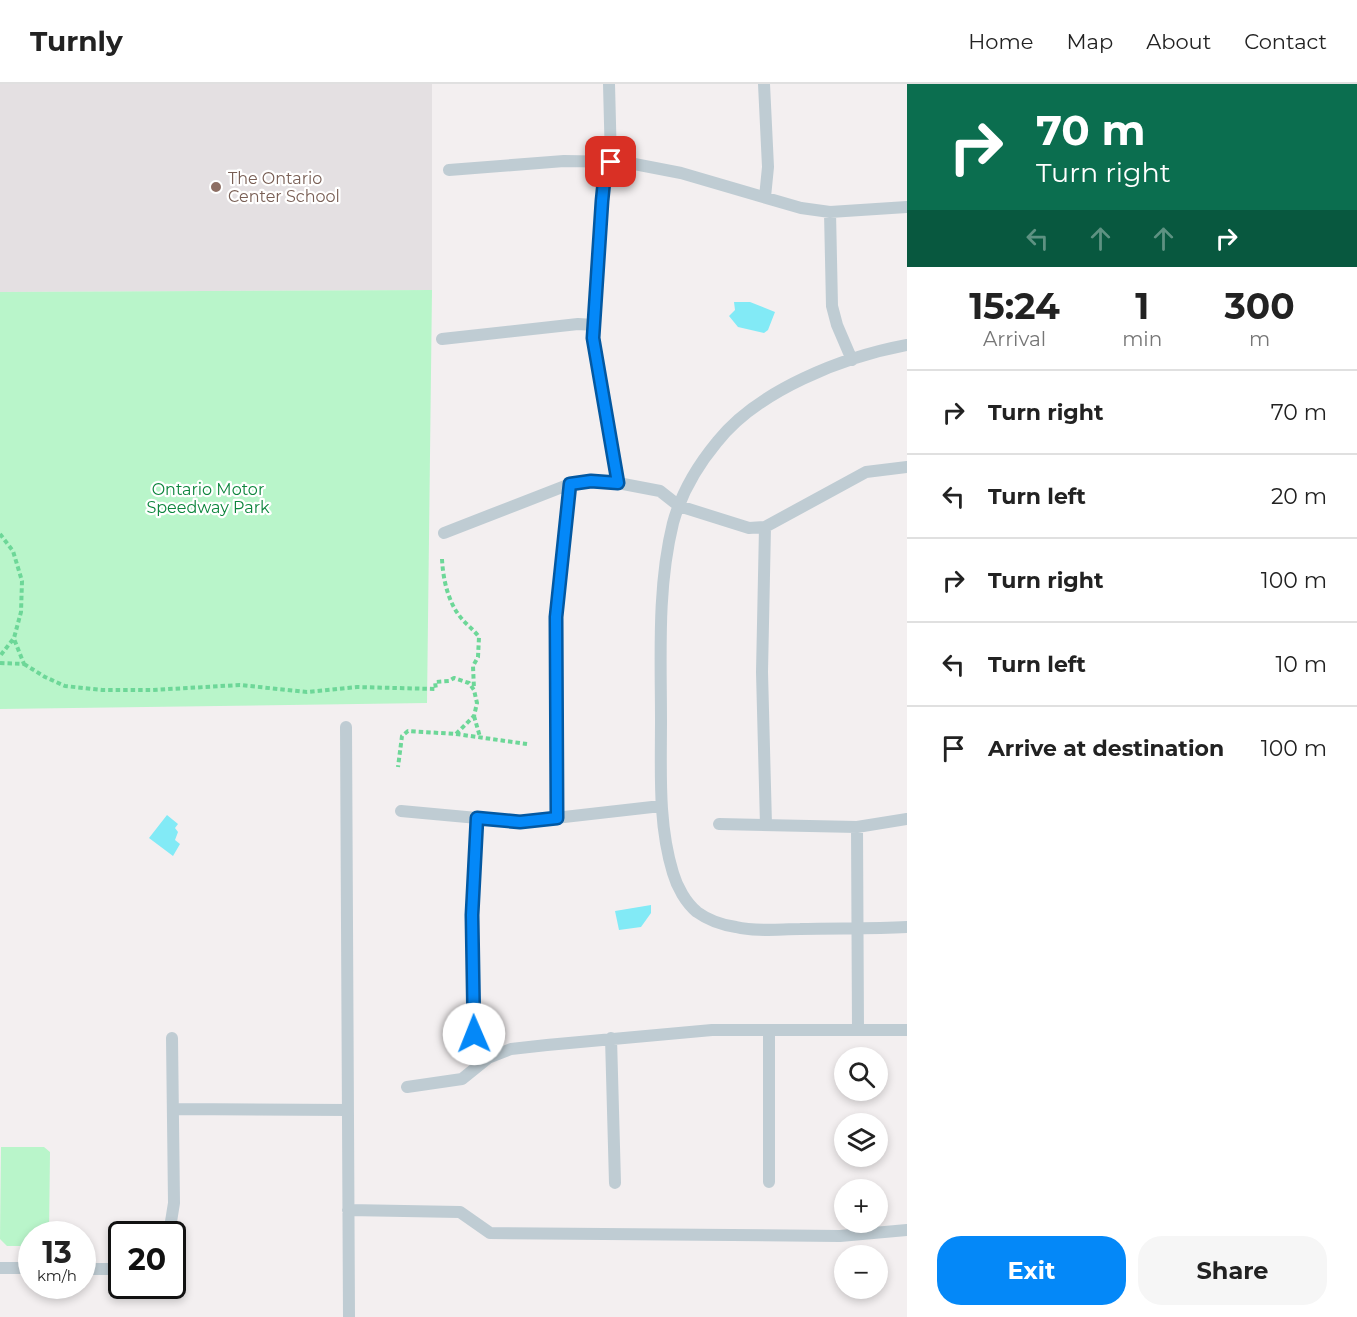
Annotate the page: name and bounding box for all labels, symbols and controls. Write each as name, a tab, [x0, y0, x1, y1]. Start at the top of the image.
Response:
text: Turnly	[30, 24, 123, 58]
text: Home	[968, 29, 1033, 54]
text: Map	[1066, 29, 1113, 54]
text: About	[1146, 29, 1211, 54]
text: Contact	[1244, 29, 1327, 54]
text: 70 m	[1036, 104, 1146, 156]
icon: right	[937, 108, 1015, 186]
pin	[585, 136, 636, 187]
icon: arrive	[594, 145, 627, 178]
text: Turn right	[1036, 156, 1171, 189]
place label: The Ontario Center School	[228, 169, 340, 206]
marker: The Ontario Center School	[209, 180, 223, 194]
icon: left	[1021, 222, 1054, 255]
icon: ahead	[1084, 222, 1117, 255]
icon: ahead	[1147, 222, 1180, 255]
icon: right	[1210, 222, 1243, 255]
text: 15:24	[969, 284, 1060, 328]
text: 1	[1135, 284, 1149, 328]
text: 300	[1225, 284, 1295, 328]
text: Arrival	[983, 327, 1046, 351]
text: min	[1122, 327, 1162, 351]
text: m	[1249, 327, 1270, 351]
icon: right	[937, 396, 970, 429]
text: Turn right	[988, 399, 1103, 426]
text: 70 m	[1271, 399, 1327, 426]
park label: Ontario Motor Speedway Park	[146, 480, 270, 517]
icon: left	[937, 480, 970, 513]
text: Turn left	[988, 483, 1086, 510]
text: 20 m	[1271, 483, 1327, 510]
icon: right	[937, 564, 970, 597]
text: Turn right	[988, 567, 1103, 594]
text: 100 m	[1261, 567, 1327, 594]
icon: left	[937, 648, 970, 681]
text: Turn left	[988, 651, 1086, 678]
text: 10 m	[1275, 651, 1327, 678]
icon: arrive	[937, 732, 970, 765]
text: Arrive at destination	[988, 735, 1224, 762]
text: 100 m	[1261, 735, 1327, 762]
position arrow	[442, 1002, 506, 1066]
map controls	[834, 1047, 888, 1299]
button: search	[834, 1047, 888, 1101]
button: layers	[834, 1113, 888, 1167]
button: +	[834, 1179, 888, 1233]
speed limit sign: 20	[108, 1221, 186, 1299]
text: 13	[42, 1234, 72, 1271]
button: Exit	[937, 1236, 1126, 1305]
button: Share	[1138, 1236, 1327, 1305]
button: −	[834, 1245, 888, 1299]
text: km/h	[37, 1266, 77, 1285]

